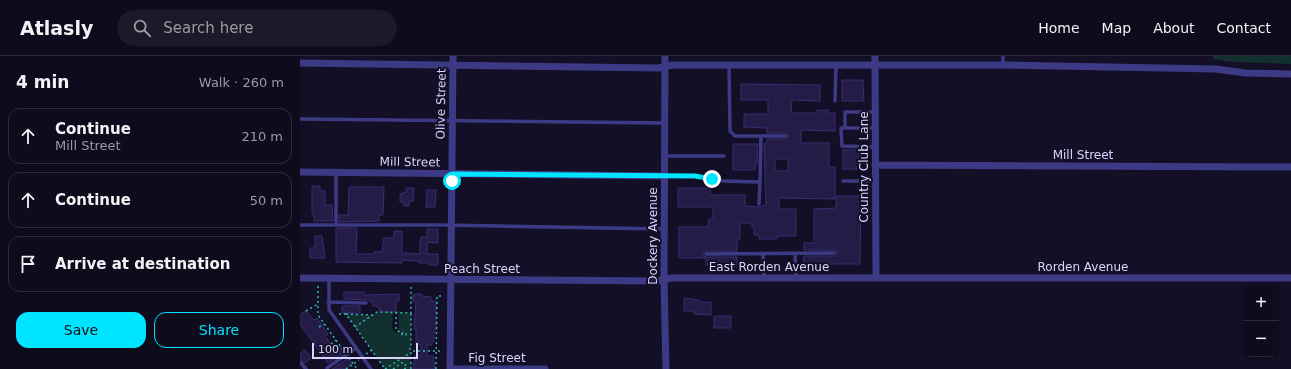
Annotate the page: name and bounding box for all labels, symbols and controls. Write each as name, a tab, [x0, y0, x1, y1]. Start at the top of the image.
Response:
search box	[117, 10, 397, 46]
text: Atlasly	[20, 17, 93, 39]
icon: search	[131, 17, 153, 39]
text: Search here	[163, 19, 253, 37]
text: Home	[1038, 20, 1080, 36]
text: Map	[1102, 20, 1131, 36]
text: About	[1153, 20, 1195, 36]
text: Contact	[1217, 20, 1271, 36]
street label: Olive Street	[433, 68, 449, 140]
text: 4 min	[16, 72, 69, 92]
text: Walk · 260 m	[199, 75, 284, 90]
street label: Country Club Lane	[857, 111, 871, 223]
text: Continue	[55, 120, 131, 138]
icon: ahead	[17, 125, 39, 147]
text: 210 m	[241, 129, 283, 144]
text: Mill Street	[55, 138, 121, 153]
street label: Mill Street	[1053, 148, 1114, 162]
street label: Mill Street	[380, 154, 441, 170]
route end	[703, 170, 721, 188]
route start	[443, 172, 461, 190]
street label: Dockery Avenue	[646, 187, 660, 285]
icon: ahead	[17, 189, 39, 211]
text: Continue	[55, 191, 131, 209]
text: 50 m	[250, 193, 283, 208]
icon: arrive	[17, 253, 39, 275]
text: Arrive at destination	[55, 255, 230, 273]
street label: East Rorden Avenue	[709, 260, 829, 274]
street label: Rorden Avenue	[1038, 260, 1128, 274]
street label: Peach Street	[444, 262, 520, 276]
map controls	[1243, 285, 1279, 357]
button: +	[1243, 285, 1279, 321]
button: Save	[16, 312, 146, 348]
button: Share	[154, 312, 284, 348]
button: −	[1243, 321, 1279, 357]
scale bar	[312, 341, 418, 360]
text: 100 m	[318, 343, 353, 356]
street label: Fig Street	[468, 351, 526, 365]

